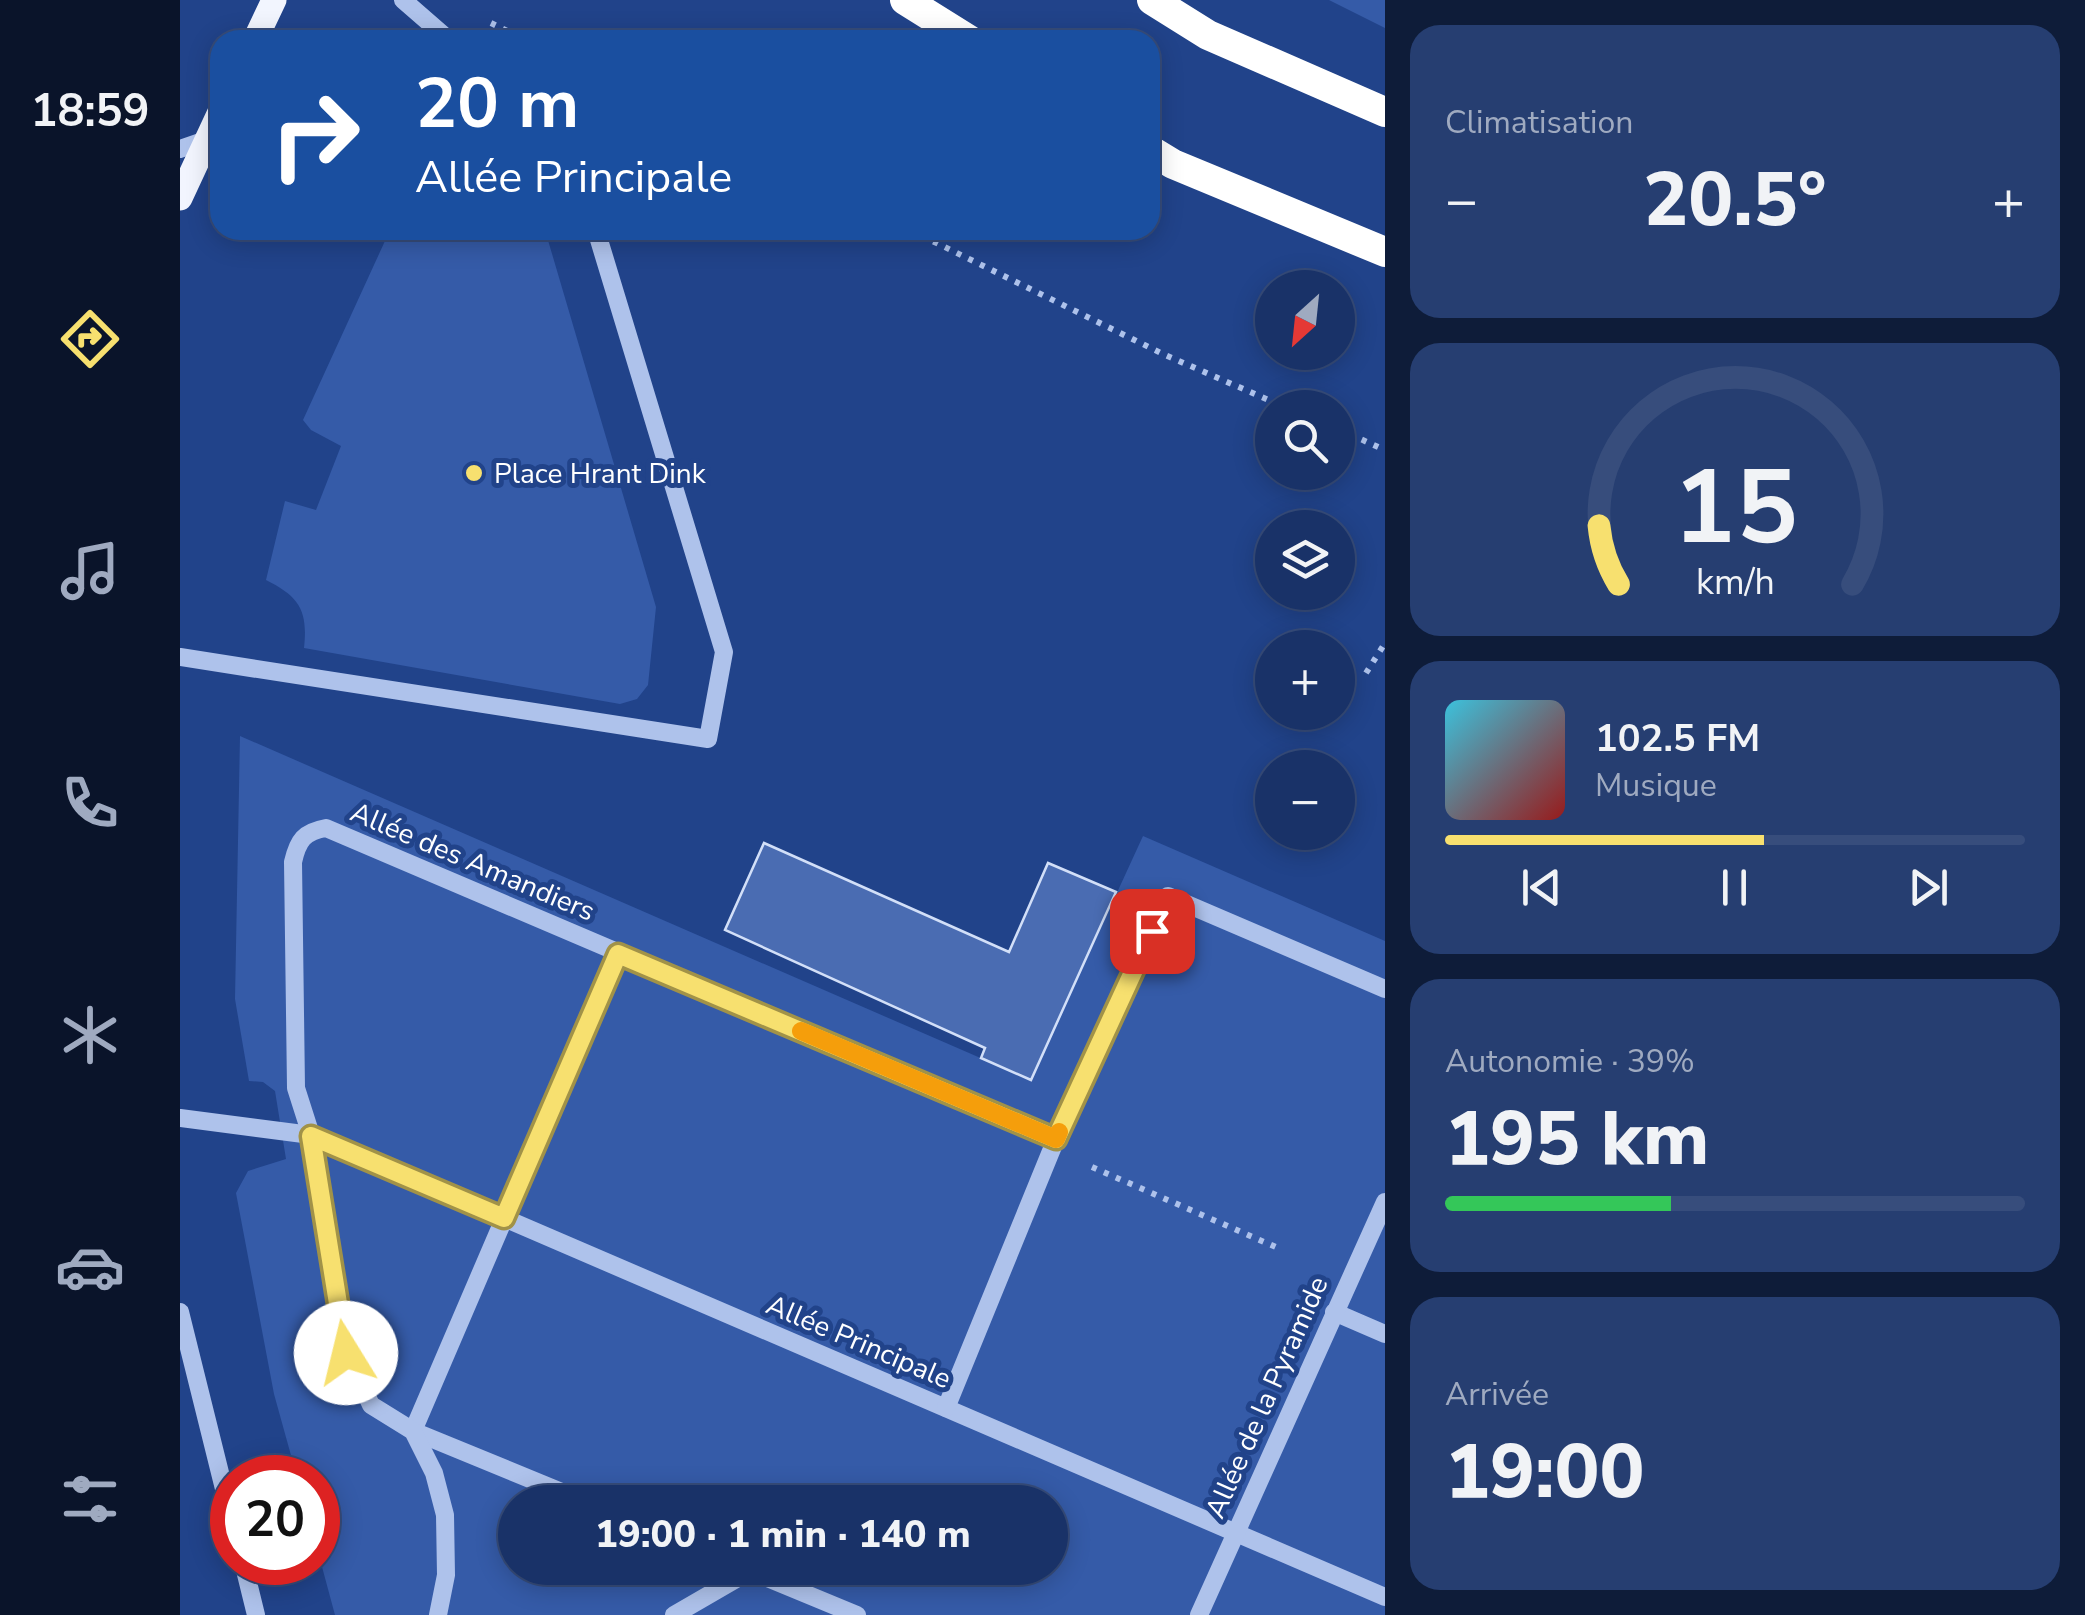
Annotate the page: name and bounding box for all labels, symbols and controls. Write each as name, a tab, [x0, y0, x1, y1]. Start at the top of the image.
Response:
text: 20 m	[415, 56, 579, 152]
icon: right	[250, 70, 380, 200]
text: 18:59	[30, 81, 150, 142]
text: Climatisation	[1445, 101, 1633, 144]
text: Allée Principale	[415, 147, 732, 208]
text: 20.5°	[1643, 149, 1827, 251]
text: −	[1445, 163, 1478, 238]
text: +	[1992, 163, 2025, 238]
north arrow	[1255, 270, 1355, 370]
map controls	[1255, 270, 1355, 850]
icon: directions	[55, 304, 125, 374]
button: search	[1255, 390, 1355, 490]
text: 15	[1673, 437, 1797, 579]
place label: Place Hrant Dink	[494, 455, 707, 493]
marker: Place Hrant Dink	[463, 462, 485, 484]
button: layers	[1255, 510, 1355, 610]
icon: music	[55, 536, 125, 606]
text: km/h	[1696, 558, 1774, 607]
button: +	[1255, 630, 1355, 730]
text: 102.5 FM	[1595, 713, 1760, 764]
button: −	[1255, 750, 1355, 850]
text: Musique	[1595, 764, 1717, 807]
icon: phone	[55, 768, 125, 838]
street label: Allée des Amandiers	[345, 793, 601, 931]
icon: previous	[1514, 860, 1569, 915]
icon: pause	[1707, 860, 1762, 915]
icon: next	[1901, 860, 1956, 915]
pin	[1110, 889, 1195, 974]
icon: arrive	[1125, 904, 1180, 959]
icon: climate	[55, 1000, 125, 1070]
text: Autonomie · 39%	[1445, 1040, 1695, 1083]
text: 195 km	[1445, 1088, 1709, 1190]
icon: car	[55, 1232, 125, 1302]
street label: Allée de la Pyramide	[1196, 1270, 1337, 1524]
street label: Allée Principale	[760, 1286, 957, 1398]
position arrow	[294, 1301, 398, 1405]
text: Arrivée	[1445, 1373, 1549, 1416]
text: 19:00	[1445, 1421, 1645, 1523]
speed limit sign: 20	[210, 1455, 340, 1585]
icon: filters	[55, 1464, 125, 1534]
text: 19:00 · 1 min · 140 m	[595, 1509, 971, 1560]

